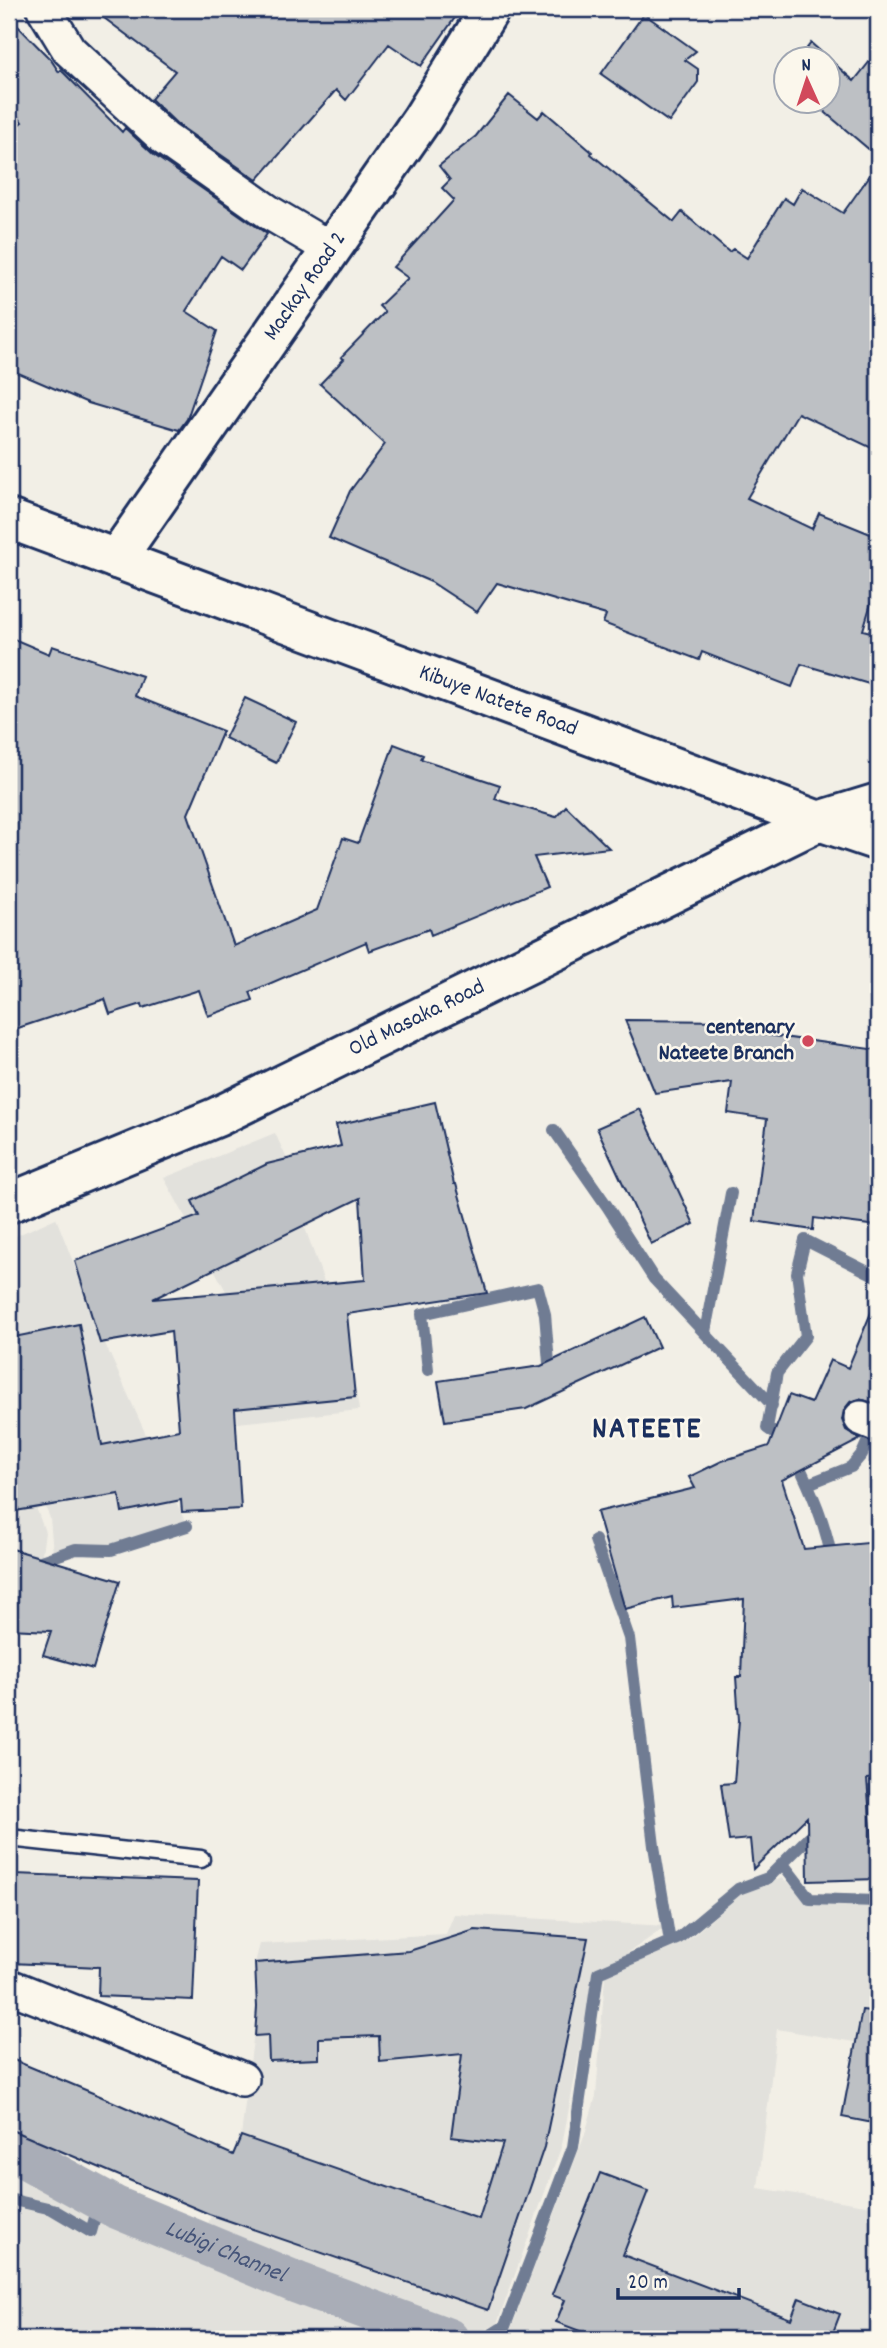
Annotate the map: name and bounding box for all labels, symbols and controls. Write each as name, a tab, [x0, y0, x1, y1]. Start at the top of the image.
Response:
north arrow	[772, 46, 842, 116]
text: N	[801, 53, 812, 80]
street label: Mackay Road 2	[256, 225, 355, 348]
street label: Kibuye Natete Road	[414, 657, 582, 746]
street label: Old Masaka Road	[343, 971, 491, 1066]
place label: centenary Nateete Branch	[659, 1012, 796, 1071]
marker: centenary Nateete Branch	[800, 1033, 816, 1049]
district label: NATEETE	[592, 1410, 702, 1453]
water label: Lubigi Channel	[159, 2212, 293, 2294]
scale bar	[618, 2257, 738, 2301]
text: 20 m	[628, 2269, 668, 2299]

